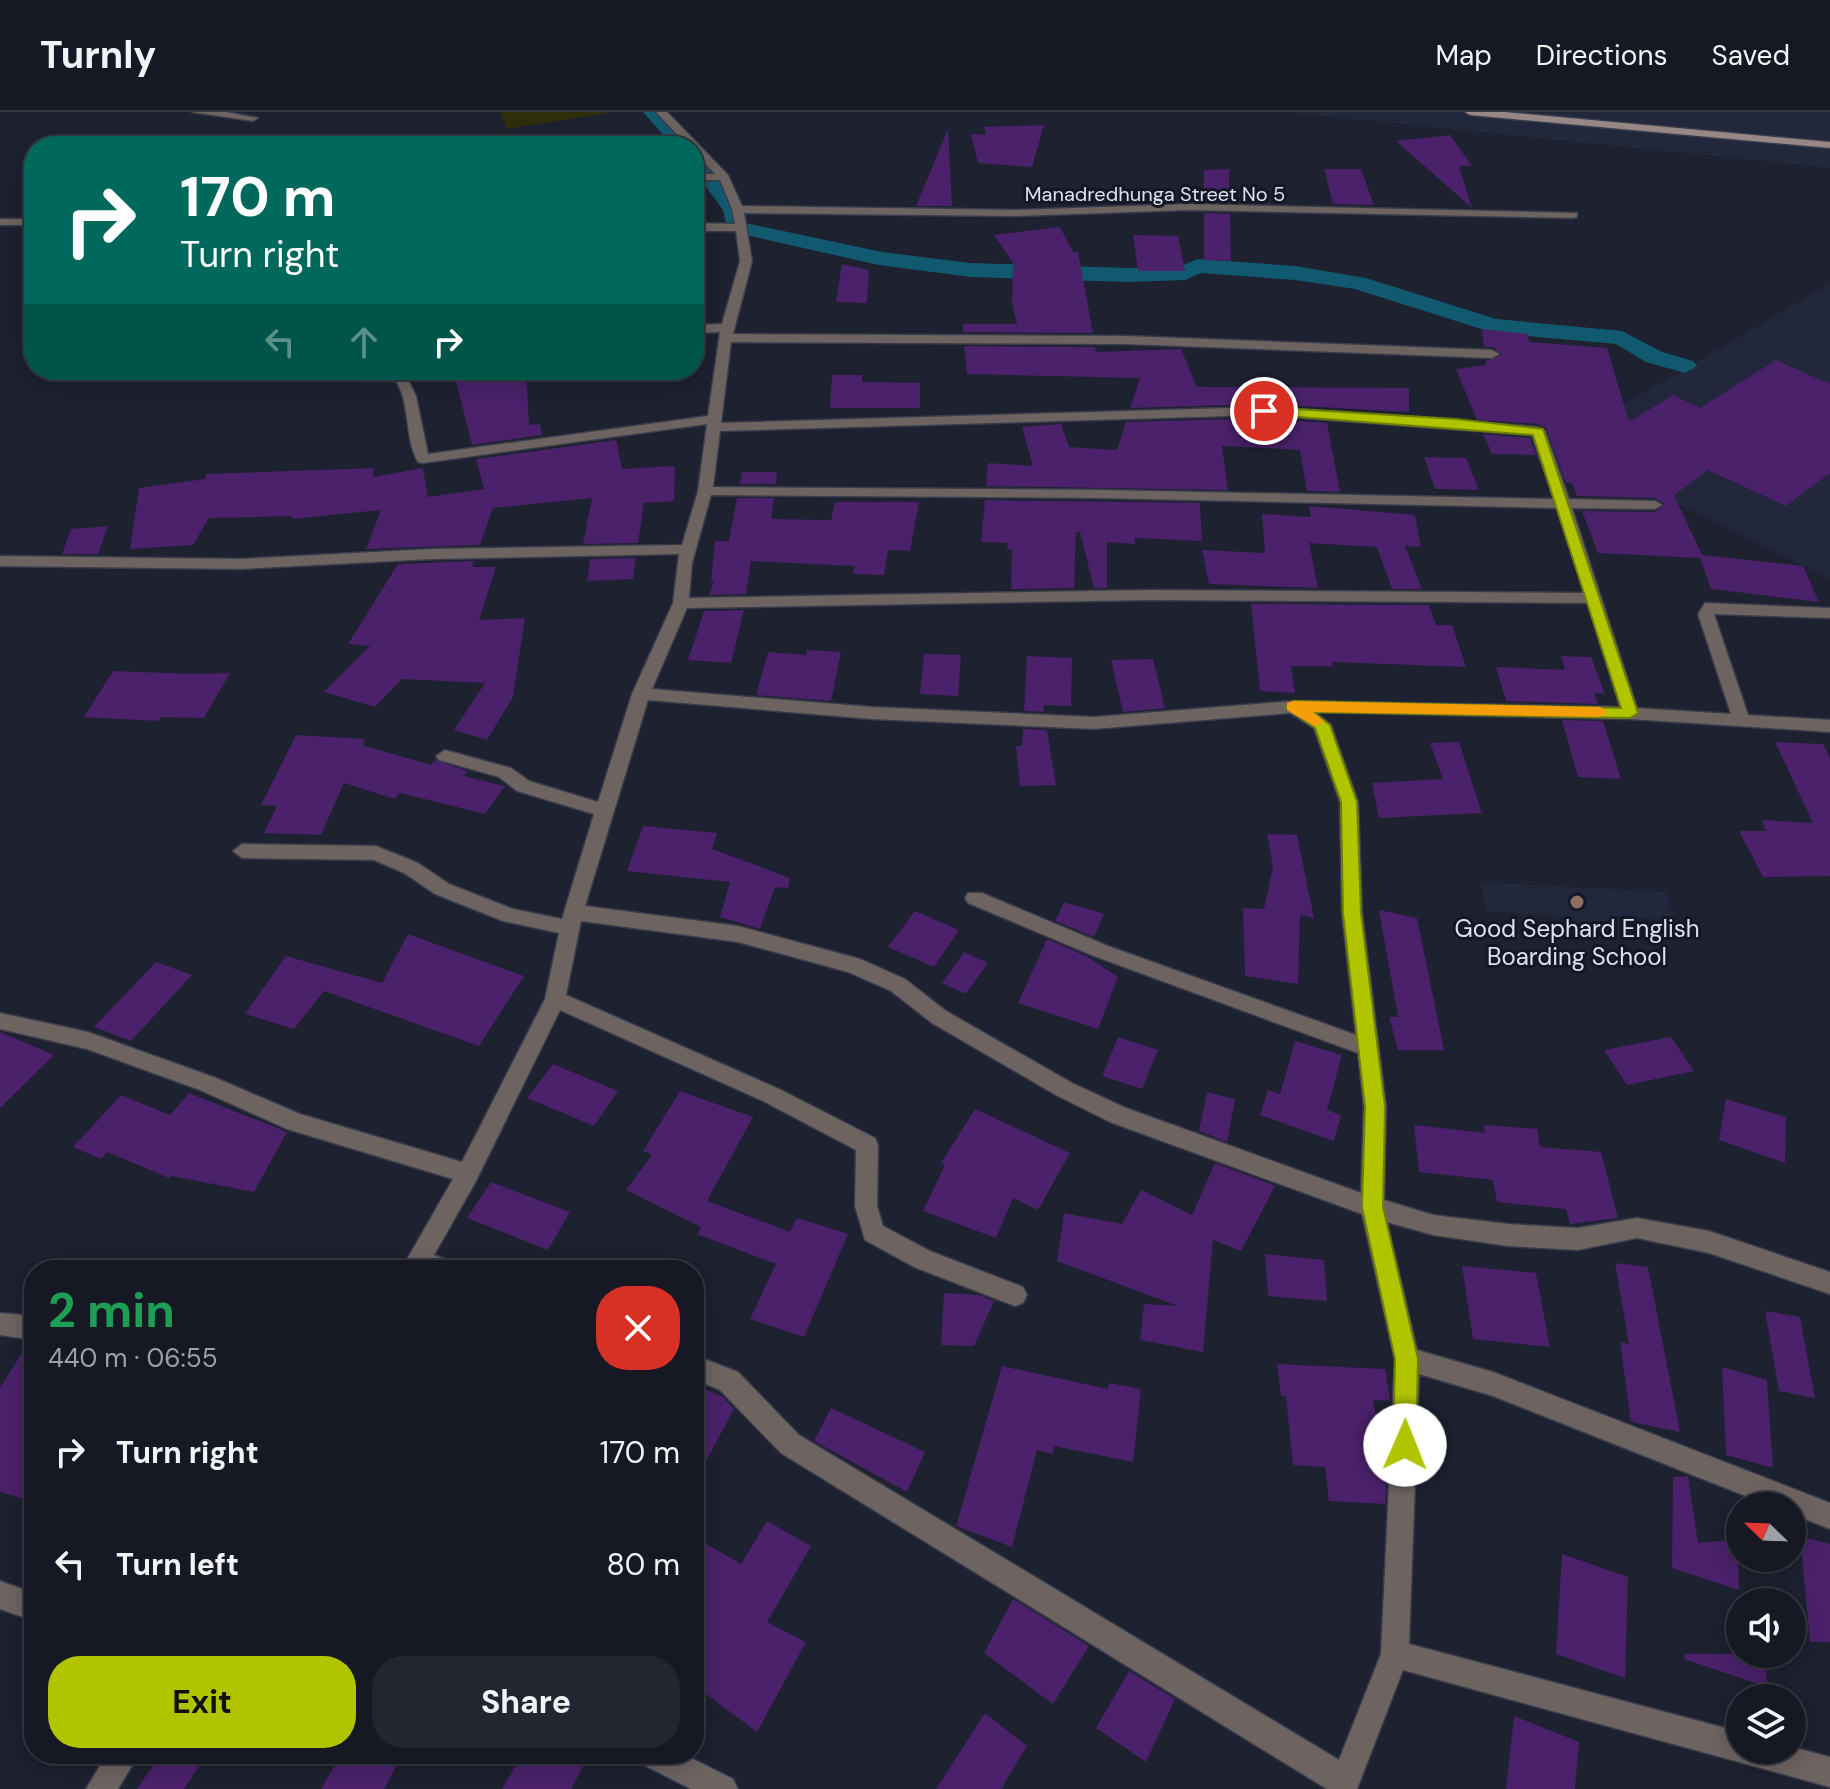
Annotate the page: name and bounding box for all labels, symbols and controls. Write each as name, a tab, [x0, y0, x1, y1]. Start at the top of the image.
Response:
text: Turnly	[40, 30, 156, 80]
text: Map	[1435, 37, 1492, 74]
text: Directions	[1536, 37, 1668, 74]
text: Saved	[1712, 37, 1790, 74]
text: 170 m	[180, 160, 335, 233]
icon: right	[48, 168, 152, 272]
street label: Manadredhunga Street No 5	[1025, 181, 1285, 207]
text: Turn right	[180, 231, 339, 278]
icon: left	[258, 320, 302, 364]
icon: ahead	[342, 320, 386, 364]
icon: right	[426, 320, 470, 364]
pin	[1230, 377, 1298, 445]
icon: arrive	[1242, 389, 1286, 433]
marker: Good Sephard English Boarding School	[1568, 893, 1586, 911]
place label: Good Sephard English Boarding School	[1454, 913, 1700, 972]
text: 2 min	[48, 1279, 175, 1342]
button: close	[596, 1286, 680, 1370]
text: 440 m · 06:55	[48, 1341, 218, 1375]
position arrow	[1363, 1403, 1447, 1487]
icon: right	[48, 1430, 92, 1474]
text: Turn right	[116, 1433, 259, 1472]
text: 170 m	[600, 1433, 680, 1472]
north arrow	[1726, 1492, 1806, 1572]
map controls	[1726, 1492, 1806, 1764]
icon: left	[48, 1542, 92, 1586]
text: Turn left	[116, 1545, 239, 1584]
text: 80 m	[607, 1545, 680, 1584]
button: sound	[1726, 1588, 1806, 1668]
button: Exit	[48, 1656, 356, 1748]
button: Share	[372, 1656, 680, 1748]
button: layers	[1726, 1684, 1806, 1764]

